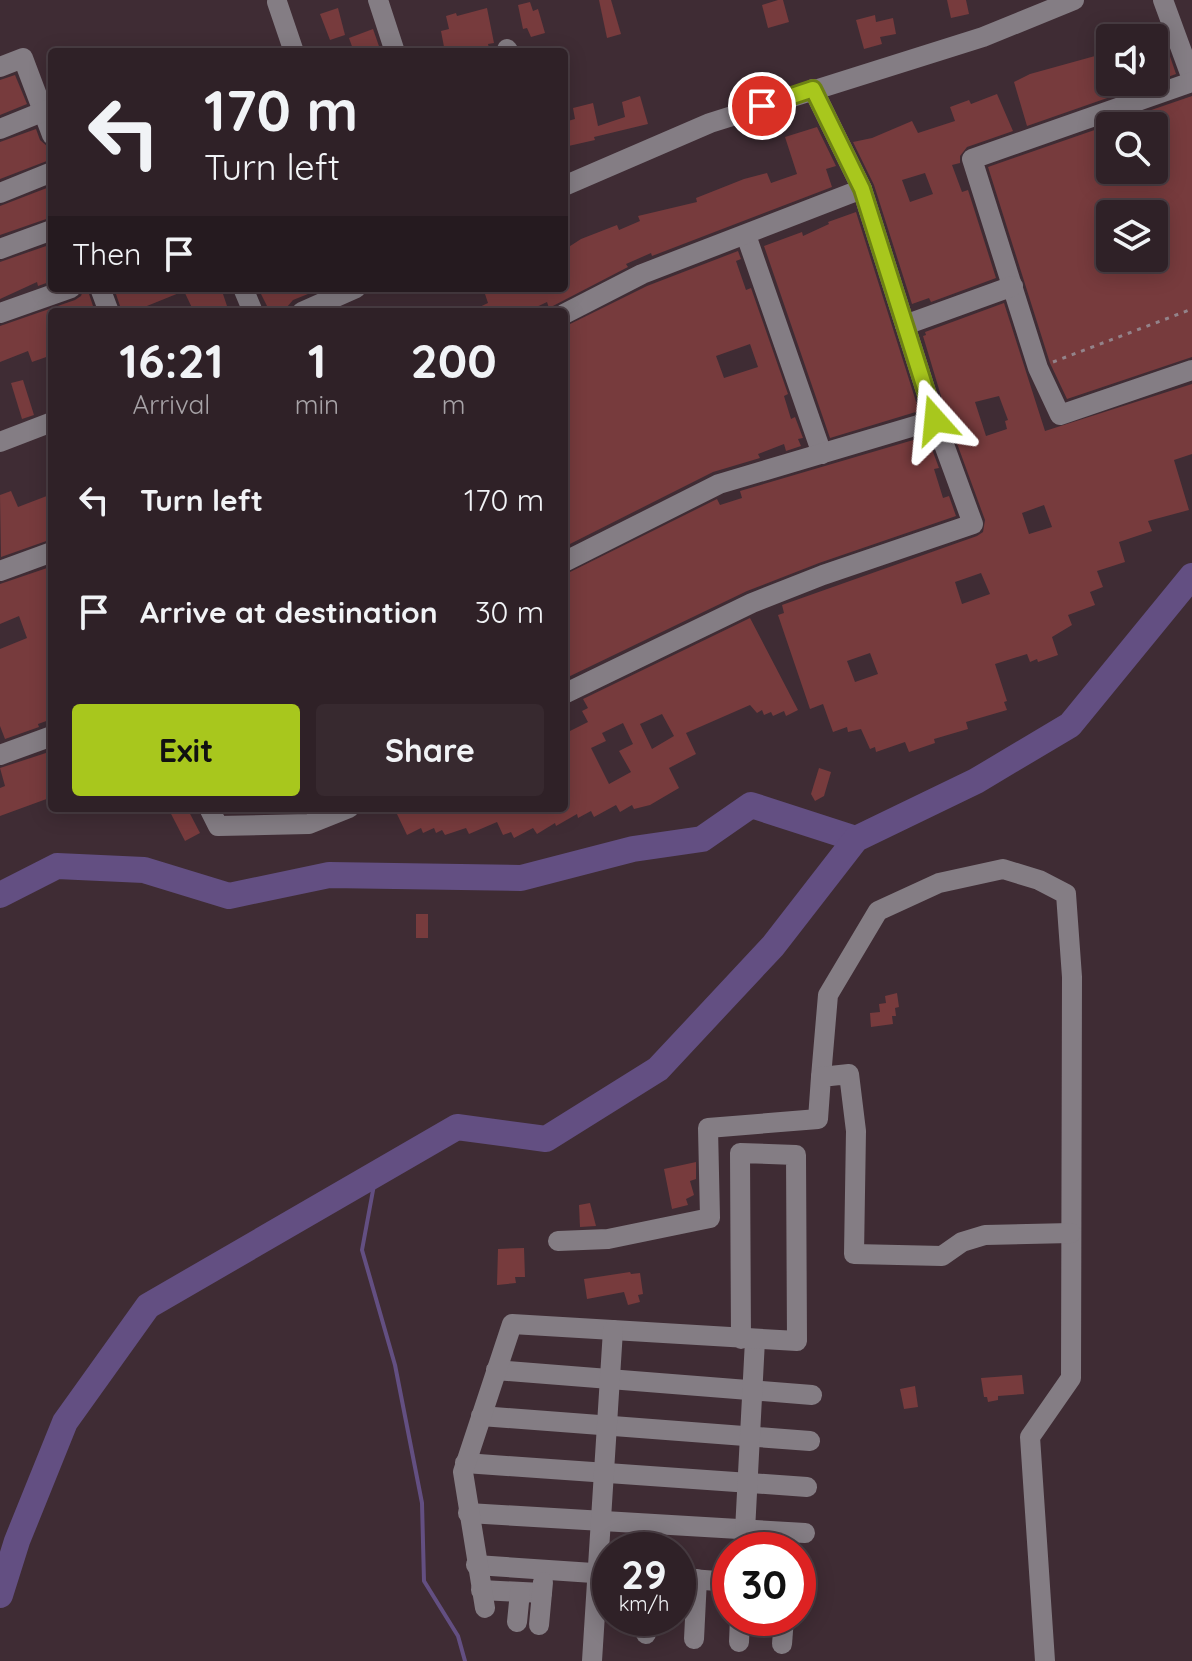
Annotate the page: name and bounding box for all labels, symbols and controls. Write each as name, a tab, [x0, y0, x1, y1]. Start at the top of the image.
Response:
map controls	[1096, 24, 1168, 272]
button: sound	[1096, 24, 1168, 96]
pin	[728, 72, 796, 140]
text: 170 m	[204, 75, 358, 145]
icon: left	[72, 80, 176, 184]
icon: arrive	[740, 84, 784, 128]
button: search	[1096, 112, 1168, 184]
text: Turn left	[204, 144, 340, 189]
button: layers	[1096, 200, 1168, 272]
icon: arrive	[157, 232, 201, 276]
text: Then	[72, 235, 141, 273]
text: 16:21	[119, 330, 224, 390]
text: 1	[308, 330, 326, 390]
text: 200	[410, 330, 497, 390]
position arrow	[893, 378, 977, 462]
text: Arrival	[132, 388, 210, 421]
text: min	[295, 388, 339, 421]
text: m	[442, 388, 465, 421]
icon: left	[72, 478, 116, 522]
text: Turn left	[140, 481, 263, 519]
text: 170 m	[464, 481, 544, 519]
icon: arrive	[72, 590, 116, 634]
text: Arrive at destination	[140, 593, 438, 631]
text: 30 m	[475, 593, 544, 631]
button: Exit	[72, 704, 300, 796]
button: Share	[316, 704, 544, 796]
speed limit sign: 30	[712, 1532, 816, 1636]
text: 29	[621, 1549, 667, 1599]
text: km/h	[619, 1591, 669, 1616]

